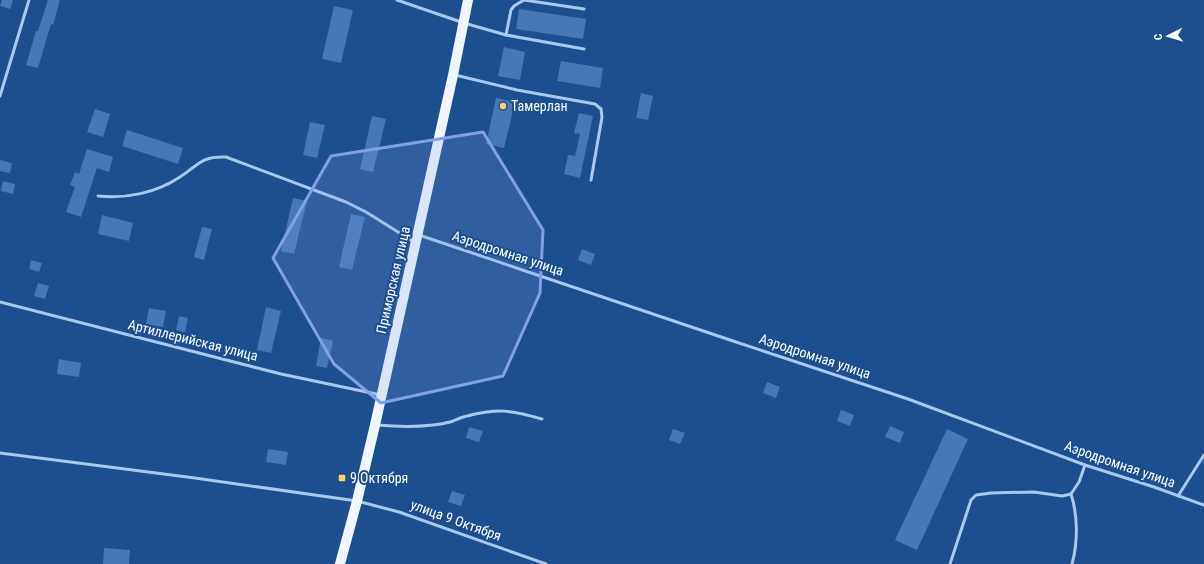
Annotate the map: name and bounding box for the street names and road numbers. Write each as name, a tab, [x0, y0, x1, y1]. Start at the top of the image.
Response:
street label: Приморская улица	[373, 225, 413, 335]
street label: Аэродромная улица	[450, 227, 566, 279]
street label: Артиллерийская улица	[126, 316, 260, 364]
street label: Аэродромная улица	[757, 330, 873, 382]
street label: Аэродромная улица	[1062, 438, 1178, 490]
street label: улица 9 Октября	[408, 496, 504, 544]

